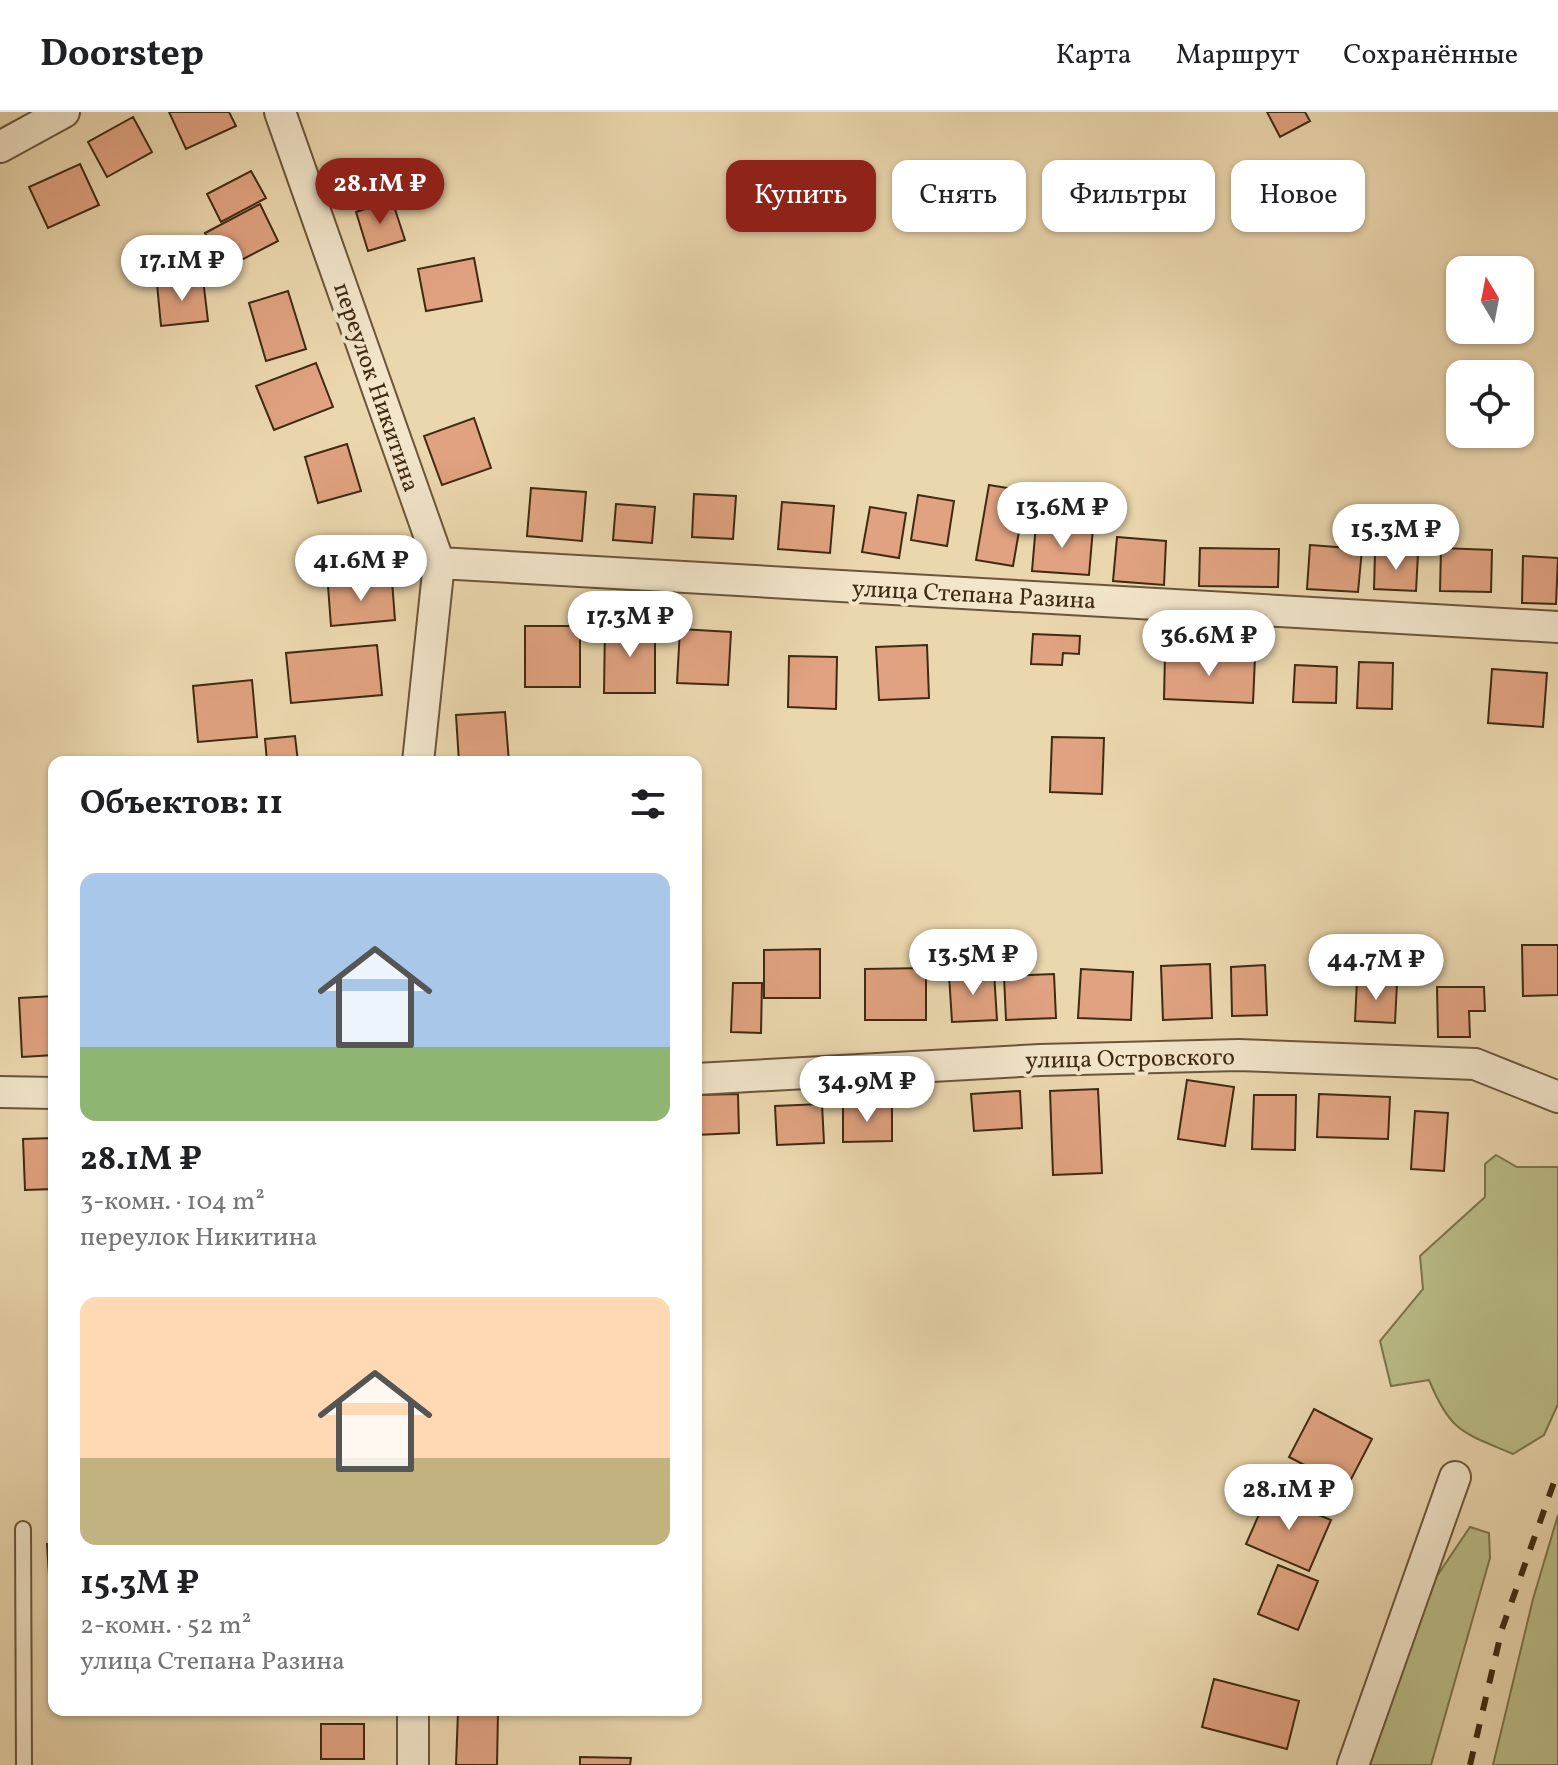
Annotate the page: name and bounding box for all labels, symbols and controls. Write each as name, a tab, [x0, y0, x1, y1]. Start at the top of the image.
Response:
text: Doorstep	[40, 29, 204, 82]
text: Карта	[1056, 36, 1132, 75]
text: Маршрут	[1176, 36, 1299, 75]
text: Сохранённые	[1343, 36, 1518, 75]
pin: 28.1M ₽	[306, 158, 454, 226]
chip: Купить	[726, 160, 876, 232]
chip: Снять	[892, 160, 1026, 232]
chip: Фильтры	[1042, 160, 1215, 232]
chip: Новое	[1231, 160, 1365, 232]
text: 28.1M ₽	[333, 166, 427, 202]
pin: 17.1M ₽	[108, 235, 256, 303]
text: 17.1M ₽	[139, 243, 225, 279]
north arrow	[1446, 256, 1534, 344]
map controls	[1446, 256, 1534, 448]
street label: переулок Никитина	[323, 279, 427, 497]
button: locate	[1446, 360, 1534, 448]
pin: 13.6M ₽	[988, 482, 1136, 550]
text: 13.6M ₽	[1015, 490, 1109, 526]
pin: 15.3M ₽	[1322, 504, 1470, 572]
text: 15.3M ₽	[1350, 512, 1442, 548]
pin: 41.6M ₽	[287, 535, 435, 603]
text: 41.6M ₽	[313, 543, 409, 579]
street label: улица Степана Разина	[851, 573, 1097, 619]
pin: 17.3M ₽	[556, 591, 704, 659]
text: 17.3M ₽	[586, 599, 674, 635]
pin: 36.6M ₽	[1135, 610, 1283, 678]
text: 36.6M ₽	[1160, 618, 1258, 654]
text: Объектов: 11	[80, 781, 283, 828]
icon: filters	[626, 782, 670, 826]
icon: home	[303, 925, 447, 1069]
pin: 13.5M ₽	[899, 929, 1047, 997]
pin: 44.7M ₽	[1302, 934, 1450, 1002]
text: 13.5M ₽	[927, 937, 1019, 973]
text: 44.7M ₽	[1327, 942, 1425, 978]
street label: улица Островского	[1025, 1041, 1235, 1079]
pin: 34.9M ₽	[793, 1056, 941, 1124]
text: 34.9M ₽	[818, 1064, 916, 1100]
text: 28.1M ₽	[80, 1137, 202, 1184]
text: 3-комн. · 104 m²	[80, 1184, 265, 1220]
text: переулок Никитина	[80, 1220, 317, 1256]
icon: home	[303, 1349, 447, 1493]
pin: 28.1M ₽	[1215, 1464, 1363, 1532]
text: 28.1M ₽	[1242, 1472, 1336, 1508]
text: 15.3M ₽	[80, 1561, 199, 1608]
text: 2-комн. · 52 m²	[80, 1608, 251, 1644]
text: улица Степана Разина	[80, 1644, 345, 1680]

